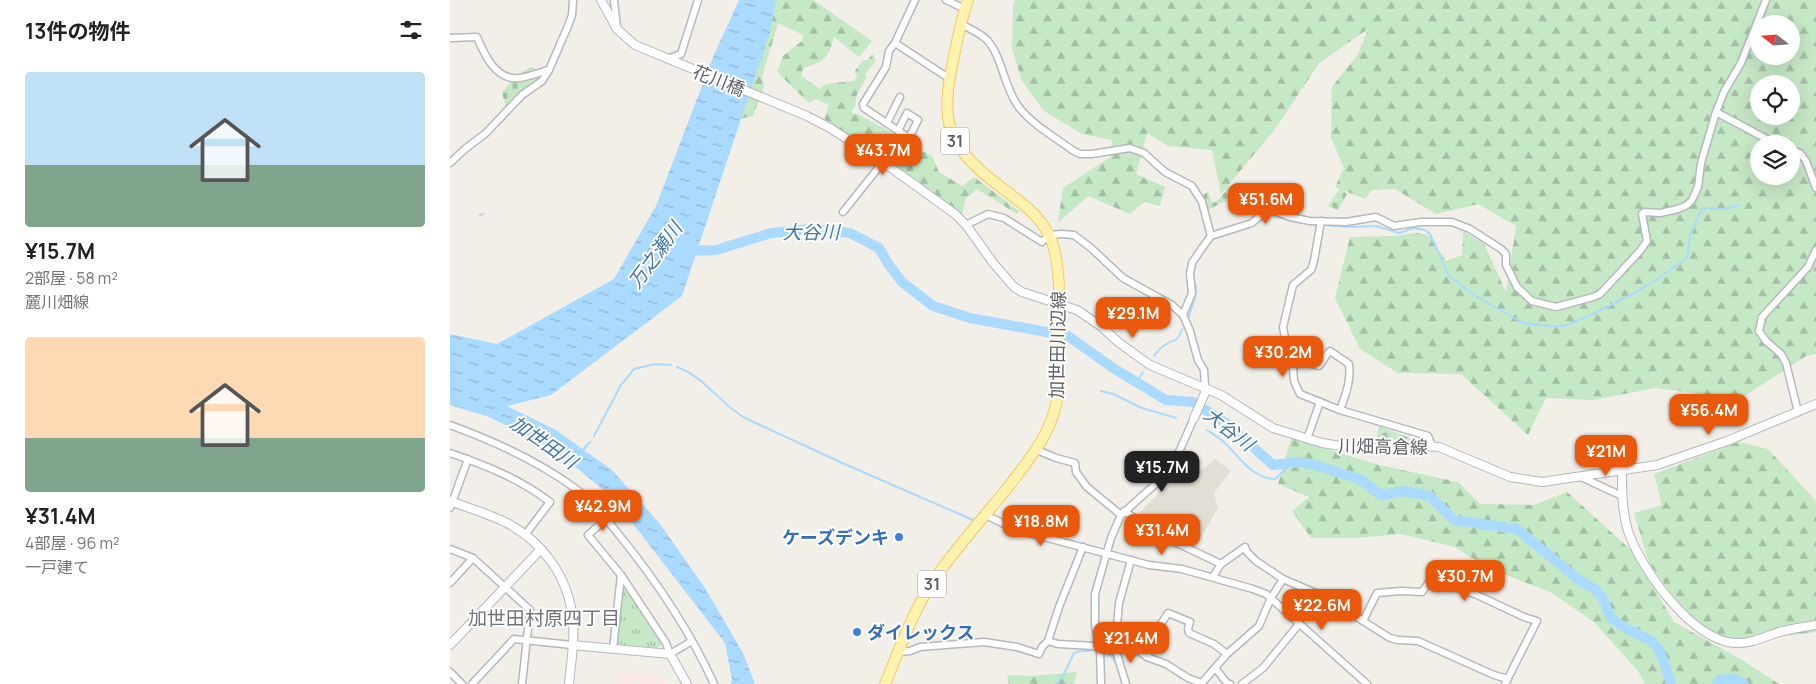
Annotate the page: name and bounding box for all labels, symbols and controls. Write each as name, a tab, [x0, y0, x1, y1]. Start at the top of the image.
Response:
north arrow	[1750, 15, 1800, 65]
map controls	[1750, 15, 1800, 185]
icon: filters	[397, 16, 425, 44]
text: 13件の物件	[25, 17, 130, 45]
street label: 花川橋	[689, 59, 749, 101]
button: locate	[1750, 75, 1800, 125]
icon: home	[180, 105, 270, 195]
road number: 31	[941, 128, 969, 154]
pin: ¥43.7M	[842, 134, 924, 176]
button: layers	[1750, 135, 1800, 185]
text: ¥43.7M	[856, 139, 910, 161]
pin: ¥51.6M	[1225, 182, 1307, 225]
text: ¥51.6M	[1239, 188, 1293, 210]
water label: 万之瀬川	[622, 215, 689, 293]
water label: 大谷川	[782, 219, 841, 245]
text: ¥15.7M	[25, 237, 95, 265]
text: 2部屋 · 58 m²	[25, 267, 118, 289]
text: 麓川畑線	[25, 291, 89, 313]
street label: 加世田川辺線	[1044, 291, 1070, 399]
pin: ¥29.1M	[1092, 296, 1174, 339]
text: ¥29.1M	[1107, 302, 1159, 324]
pin: ¥30.2M	[1242, 336, 1324, 378]
text: ¥30.2M	[1254, 341, 1312, 363]
icon: home	[180, 370, 270, 460]
pin: ¥56.4M	[1668, 394, 1750, 436]
text: ¥56.4M	[1680, 399, 1738, 421]
water label: 大谷川	[1199, 401, 1261, 458]
water label: 加世田川	[505, 410, 584, 476]
street label: 川畑高倉線	[1338, 433, 1428, 459]
pin: ¥21M	[1576, 434, 1636, 477]
text: ¥21M	[1586, 440, 1626, 462]
pin: ¥15.7M	[1121, 450, 1203, 493]
text: ¥15.7M	[1135, 456, 1189, 478]
pin: ¥42.9M	[562, 490, 644, 532]
text: ¥42.9M	[575, 495, 631, 517]
text: ¥31.4M	[25, 502, 96, 530]
pin: ¥18.8M	[1000, 504, 1082, 547]
text: ¥18.8M	[1014, 510, 1068, 532]
pin: ¥31.4M	[1121, 514, 1203, 556]
text: ¥31.4M	[1135, 519, 1189, 541]
place label: ケーズデンキ	[782, 525, 889, 549]
marker: ケーズデンキ	[893, 531, 905, 543]
text: 4部屋 · 96 m²	[25, 532, 119, 554]
text: 一戸建て	[25, 556, 89, 578]
pin: ¥30.7M	[1424, 560, 1506, 602]
text: ¥30.7M	[1437, 565, 1493, 587]
road number: 31	[918, 570, 946, 598]
pin: ¥22.6M	[1281, 588, 1363, 631]
text: ¥22.6M	[1293, 594, 1351, 616]
district label: 加世田村原四丁目	[468, 605, 620, 631]
place label: ダイレックス	[867, 620, 974, 644]
pin: ¥21.4M	[1090, 622, 1172, 664]
marker: ダイレックス	[851, 626, 863, 638]
text: ¥21.4M	[1104, 627, 1158, 649]

